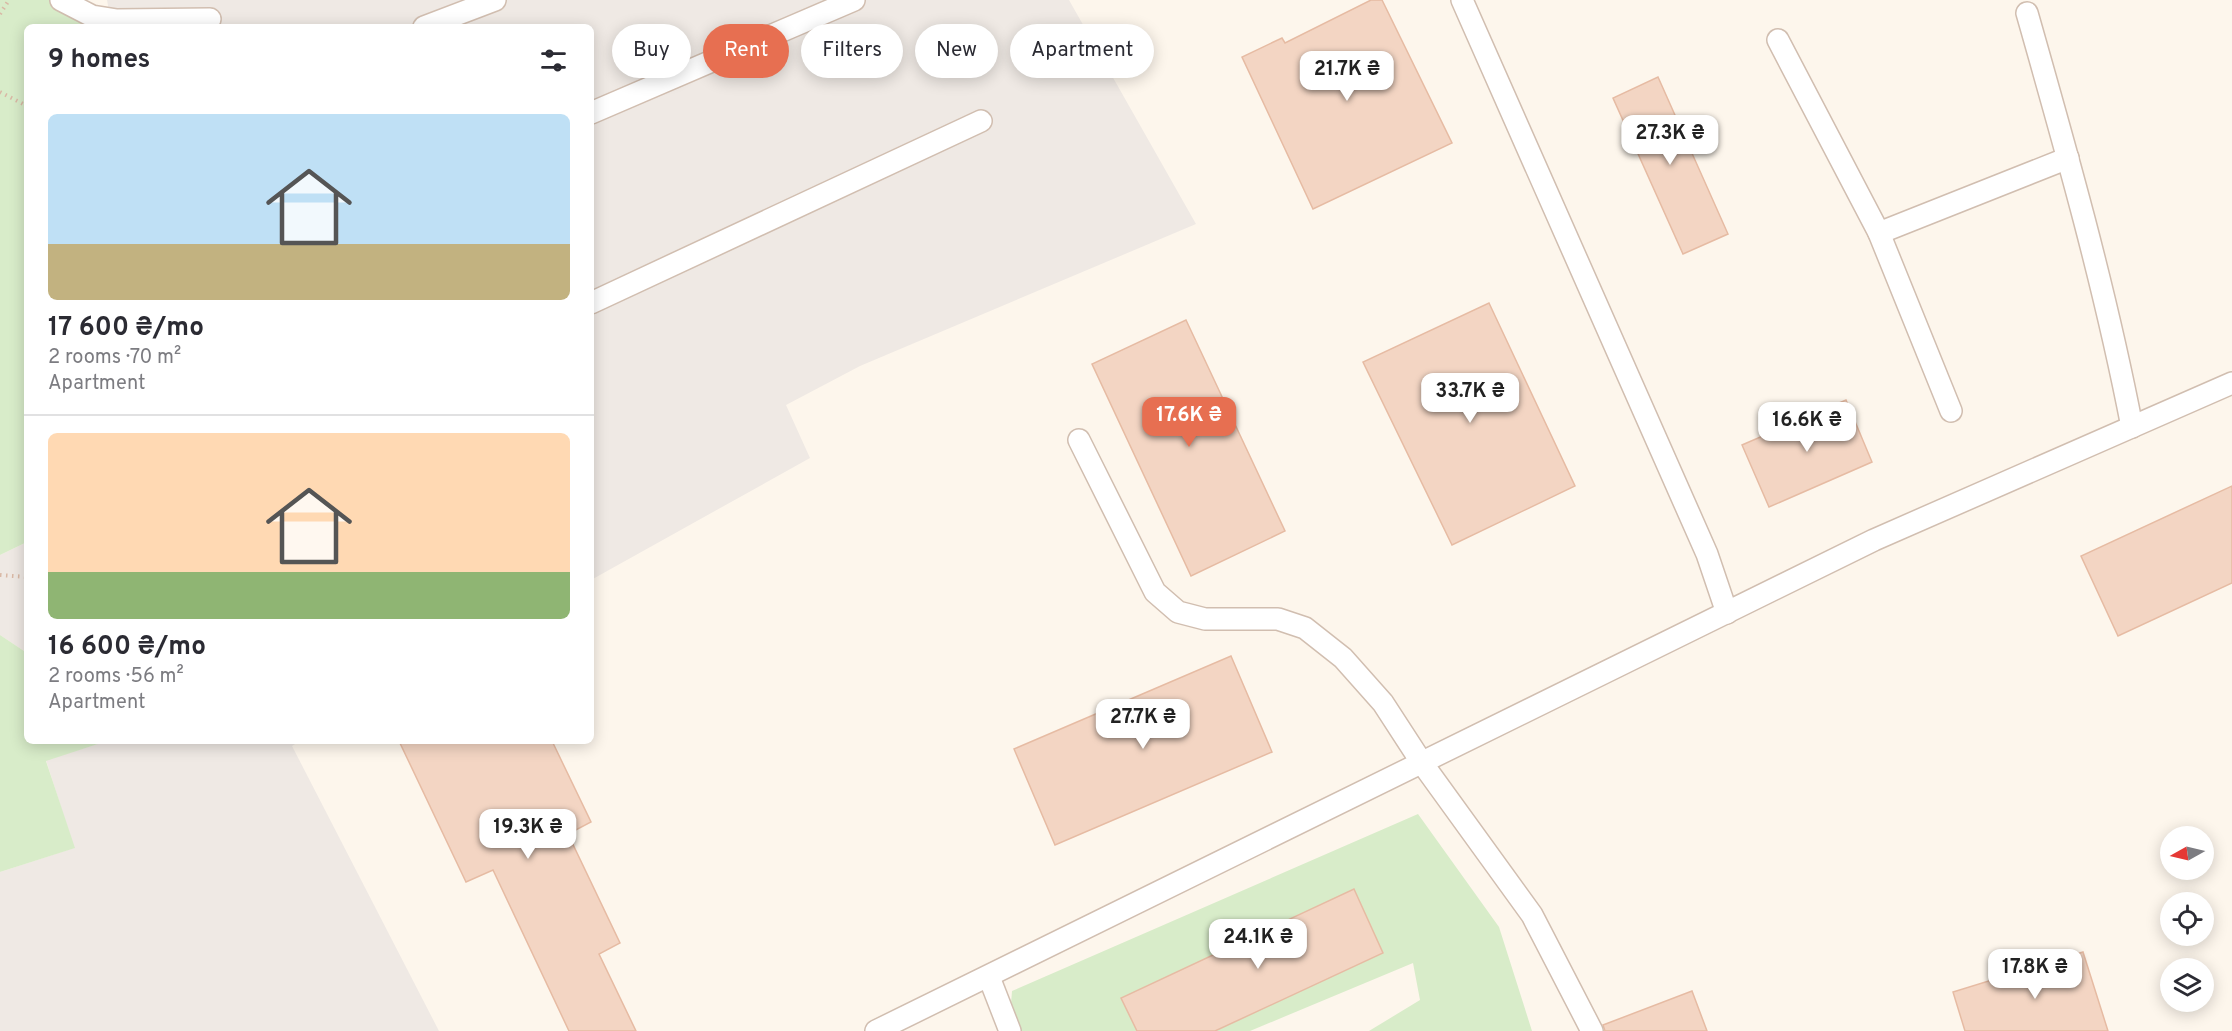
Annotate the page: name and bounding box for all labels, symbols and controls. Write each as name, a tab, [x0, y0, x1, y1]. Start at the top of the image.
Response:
chip: Buy	[612, 24, 691, 78]
chip: Rent	[703, 24, 789, 78]
chip: Filters	[801, 24, 903, 78]
chip: New	[915, 24, 998, 78]
chip: Apartment	[1010, 24, 1154, 78]
text: 9 homes	[48, 44, 150, 77]
icon: filters	[537, 44, 570, 77]
pin: 21.7K ₴	[1292, 51, 1402, 102]
text: 21.7K ₴	[1314, 57, 1380, 83]
pin: 27.3K ₴	[1615, 115, 1725, 166]
text: 27.3K ₴	[1635, 121, 1705, 147]
icon: home	[255, 153, 363, 261]
text: 17 600 ₴/mo	[48, 312, 204, 345]
text: 2 rooms · 70 m²	[48, 345, 181, 371]
text: Apartment	[48, 371, 146, 397]
pin: 33.7K ₴	[1415, 373, 1525, 424]
text: 33.7K ₴	[1435, 379, 1505, 405]
pin: 17.6K ₴	[1134, 397, 1244, 448]
pin: 16.6K ₴	[1752, 402, 1862, 453]
text: 17.6K ₴	[1156, 403, 1222, 429]
text: 16.6K ₴	[1772, 408, 1842, 434]
icon: home	[255, 472, 363, 580]
text: 16 600 ₴/mo	[48, 631, 206, 664]
text: 2 rooms · 56 m²	[48, 664, 184, 690]
text: Apartment	[48, 690, 146, 716]
pin: 27.7K ₴	[1088, 699, 1198, 750]
text: 27.7K ₴	[1110, 705, 1176, 731]
pin: 19.3K ₴	[473, 809, 583, 860]
text: 19.3K ₴	[493, 815, 563, 841]
north arrow	[2160, 826, 2214, 880]
map controls	[2160, 826, 2214, 1012]
button: locate	[2160, 892, 2214, 946]
pin: 24.1K ₴	[1203, 919, 1313, 970]
text: 24.1K ₴	[1223, 925, 1293, 951]
pin: 17.8K ₴	[1980, 949, 2090, 1000]
text: 17.8K ₴	[2002, 955, 2068, 981]
button: layers	[2160, 958, 2214, 1012]

